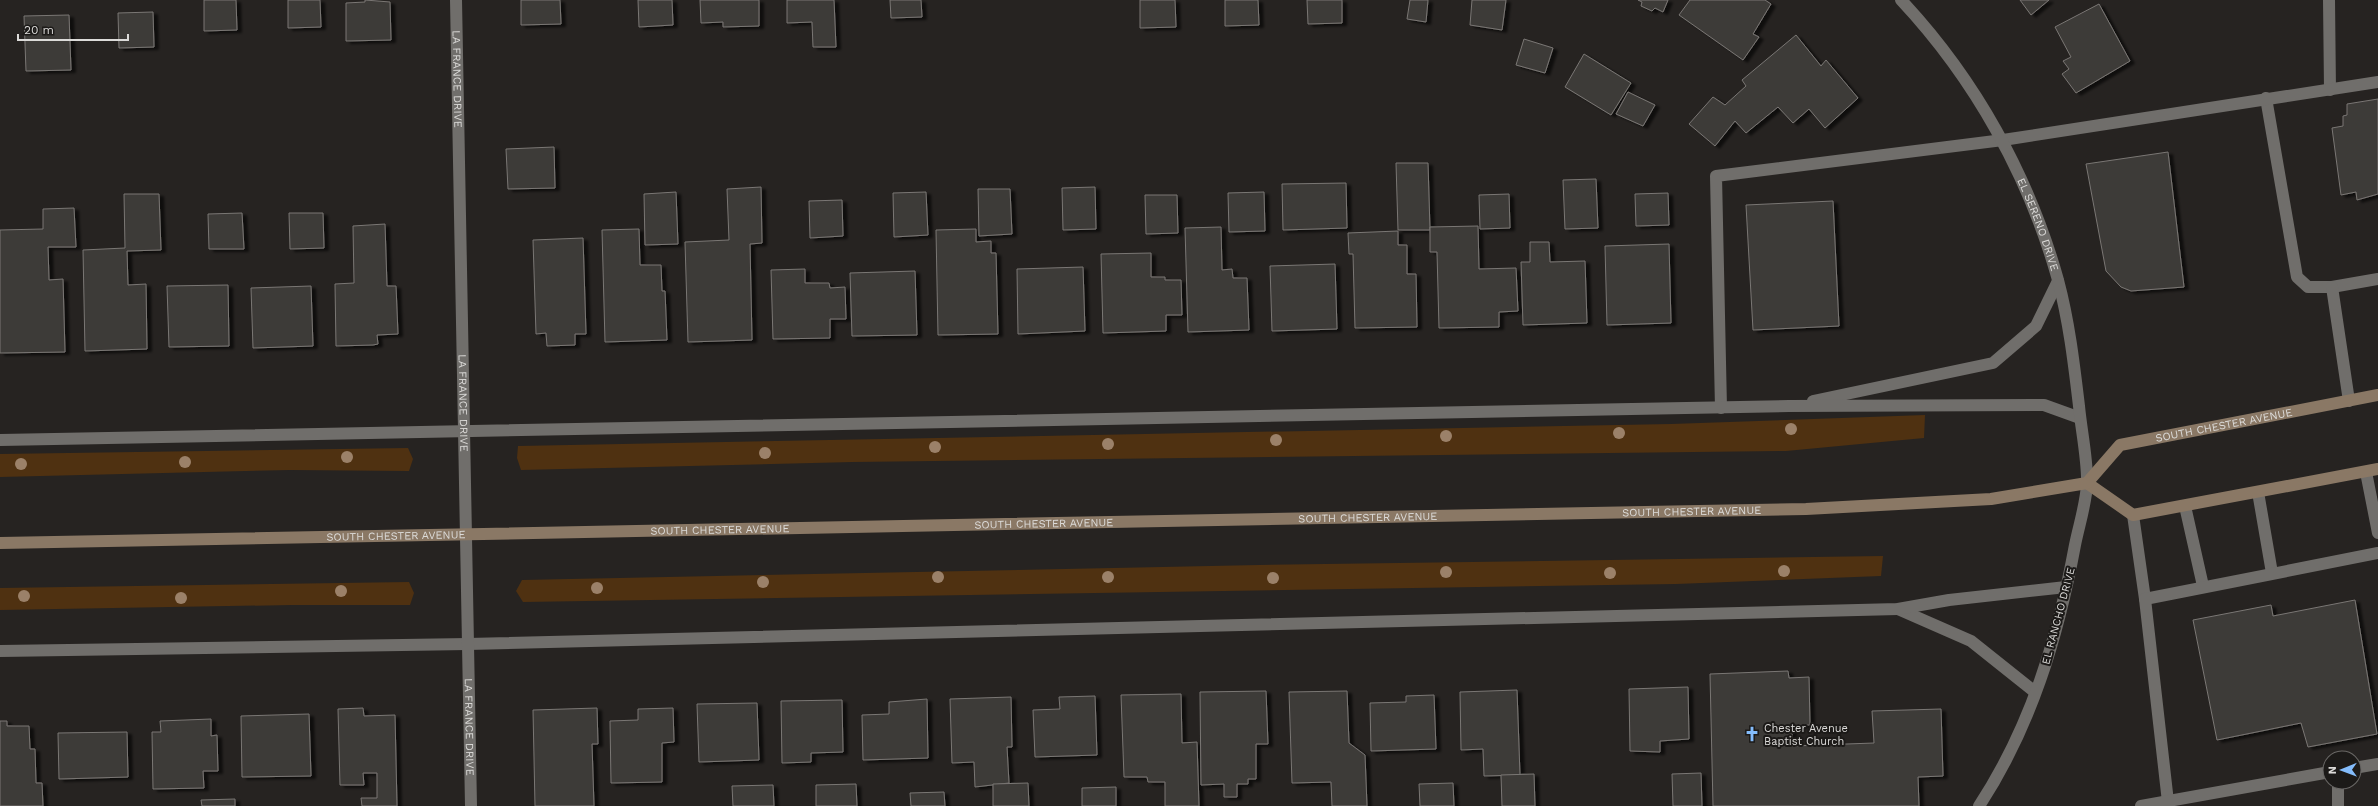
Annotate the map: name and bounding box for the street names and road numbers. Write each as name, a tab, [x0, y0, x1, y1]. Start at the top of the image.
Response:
street label: LA FRANCE DRIVE	[450, 30, 464, 128]
street label: EL SERENO DRIVE	[2014, 176, 2061, 272]
street label: LA FRANCE DRIVE	[456, 354, 470, 452]
street label: SOUTH CHESTER AVENUE	[2154, 406, 2293, 445]
street label: SOUTH CHESTER AVENUE	[1622, 504, 1761, 519]
street label: SOUTH CHESTER AVENUE	[1298, 510, 1437, 526]
street label: SOUTH CHESTER AVENUE	[974, 516, 1113, 532]
street label: SOUTH CHESTER AVENUE	[650, 522, 789, 538]
street label: SOUTH CHESTER AVENUE	[326, 528, 466, 544]
street label: EL RANCHO DRIVE	[2039, 566, 2078, 666]
street label: LA FRANCE DRIVE	[462, 678, 476, 776]

